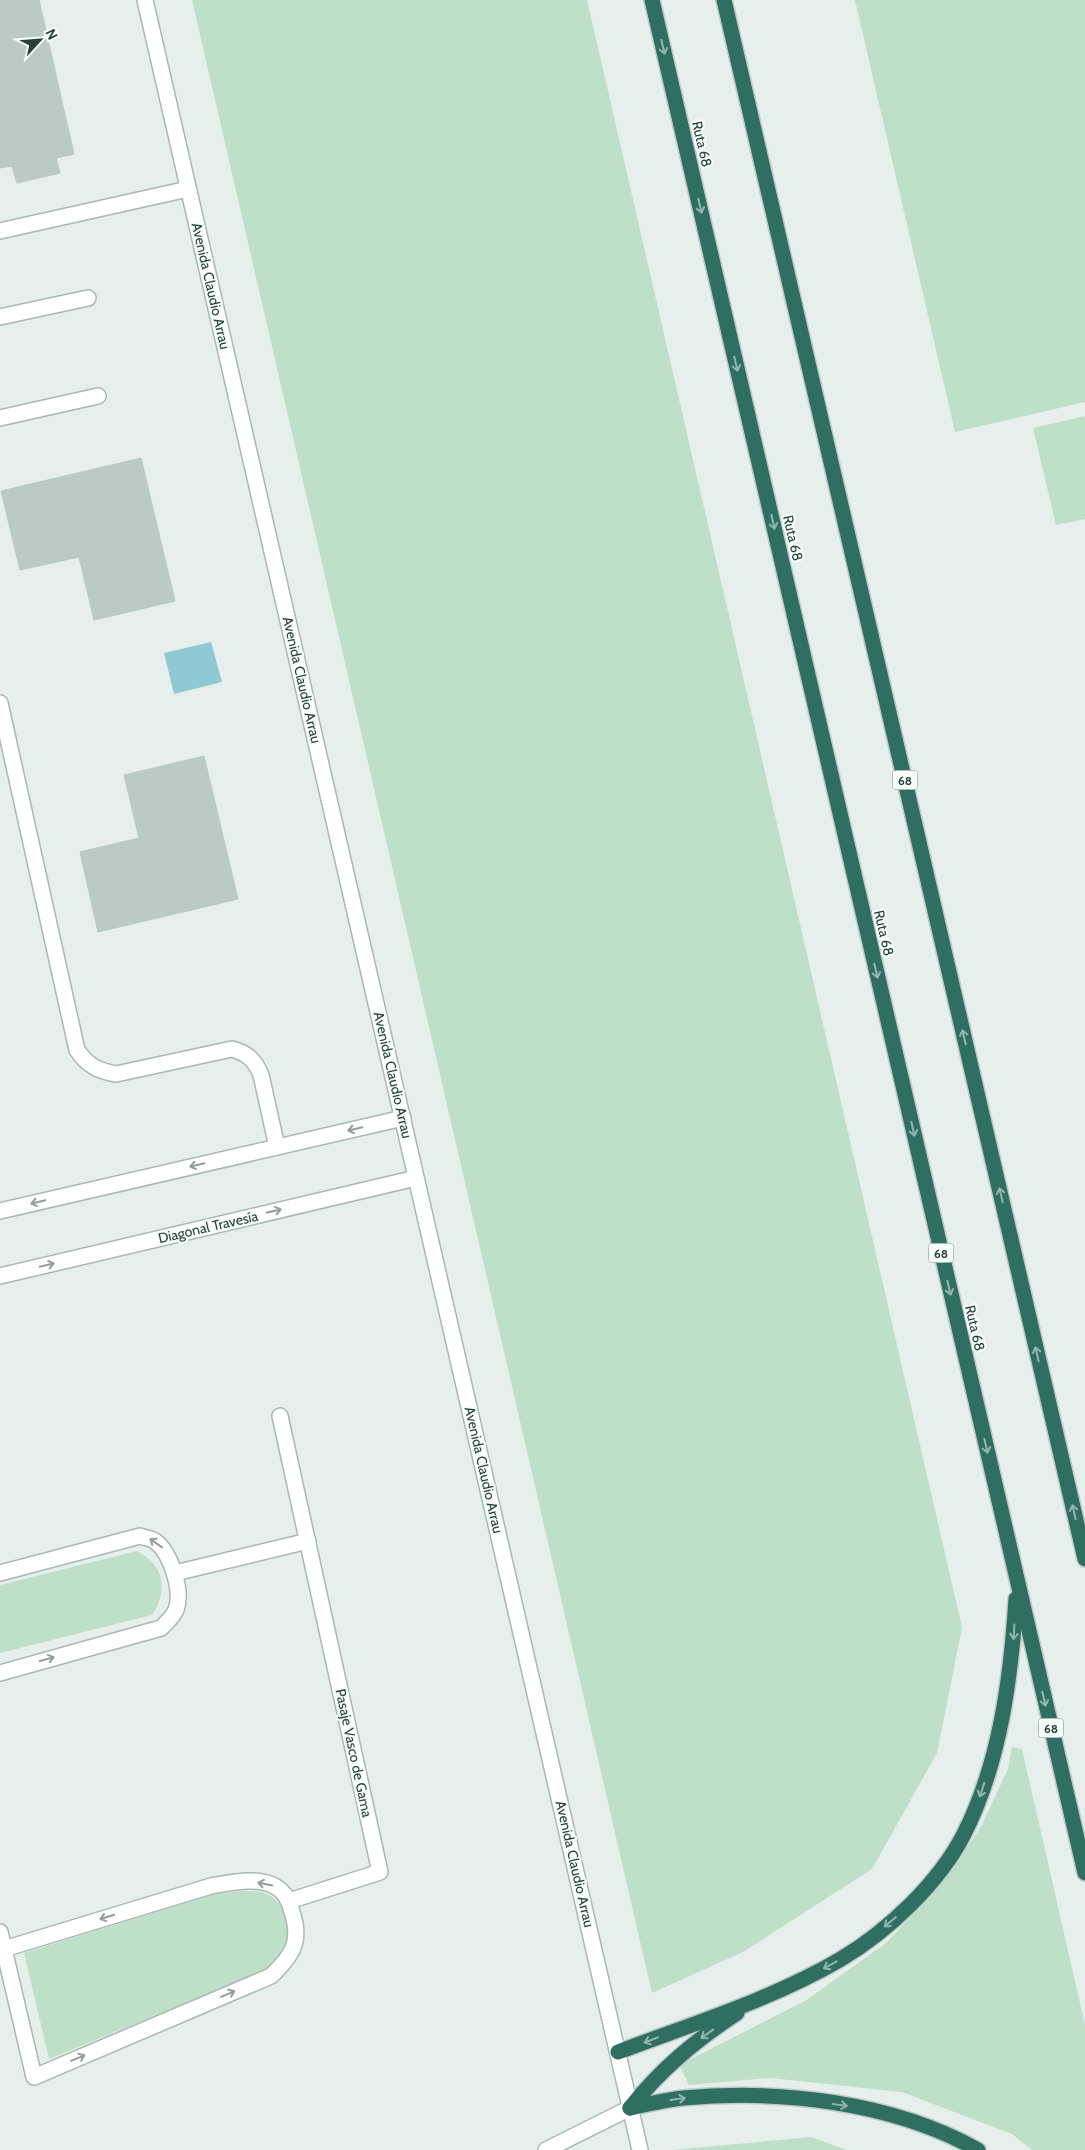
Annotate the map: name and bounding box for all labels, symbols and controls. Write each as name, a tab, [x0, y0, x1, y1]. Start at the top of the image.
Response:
north arrow	[15, 15, 65, 65]
text: N	[41, 26, 62, 43]
one-way arrow	[659, 39, 668, 55]
street label: Ruta 68	[688, 119, 716, 169]
one-way arrow	[696, 197, 705, 213]
street label: Avenida Claudio Arrau	[188, 221, 234, 351]
one-way arrow	[732, 356, 741, 372]
street label: Ruta 68	[779, 513, 807, 563]
one-way arrow	[769, 514, 778, 530]
street label: Avenida Claudio Arrau	[279, 615, 325, 745]
road number: 68	[892, 770, 918, 790]
street label: Ruta 68	[870, 908, 898, 958]
one-way arrow	[872, 963, 882, 979]
street label: Avenida Claudio Arrau	[370, 1010, 416, 1140]
one-way arrow	[959, 1029, 968, 1045]
one-way arrow	[909, 1121, 918, 1137]
one-way arrow	[348, 1125, 364, 1134]
one-way arrow	[189, 1161, 205, 1170]
one-way arrow	[996, 1188, 1005, 1204]
one-way arrow	[31, 1198, 47, 1207]
one-way arrow	[265, 1206, 281, 1215]
street label: Diagonal Travesía	[156, 1207, 260, 1247]
road number: 68	[928, 1244, 954, 1262]
one-way arrow	[39, 1260, 55, 1269]
one-way arrow	[945, 1279, 954, 1295]
street label: Ruta 68	[961, 1303, 989, 1353]
one-way arrow	[1032, 1346, 1041, 1362]
street label: Avenida Claudio Arrau	[461, 1405, 507, 1535]
one-way arrow	[982, 1438, 991, 1454]
one-way arrow	[1069, 1504, 1078, 1520]
one-way arrow	[149, 1538, 163, 1548]
one-way arrow	[1009, 1623, 1018, 1639]
one-way arrow	[39, 1654, 55, 1664]
street label: Pasaje Vasco de Gama	[332, 1687, 376, 1819]
one-way arrow	[1040, 1690, 1049, 1706]
road number: 68	[1038, 1719, 1064, 1738]
one-way arrow	[976, 1782, 986, 1798]
street label: Avenida Claudio Arrau	[552, 1799, 598, 1929]
one-way arrow	[257, 1879, 273, 1889]
one-way arrow	[100, 1913, 116, 1923]
one-way arrow	[884, 1917, 897, 1928]
one-way arrow	[823, 1960, 838, 1970]
one-way arrow	[220, 1989, 235, 1999]
one-way arrow	[700, 2029, 714, 2039]
one-way arrow	[644, 2035, 659, 2045]
one-way arrow	[71, 2052, 86, 2061]
one-way arrow	[670, 2094, 686, 2104]
one-way arrow	[832, 2100, 848, 2110]

